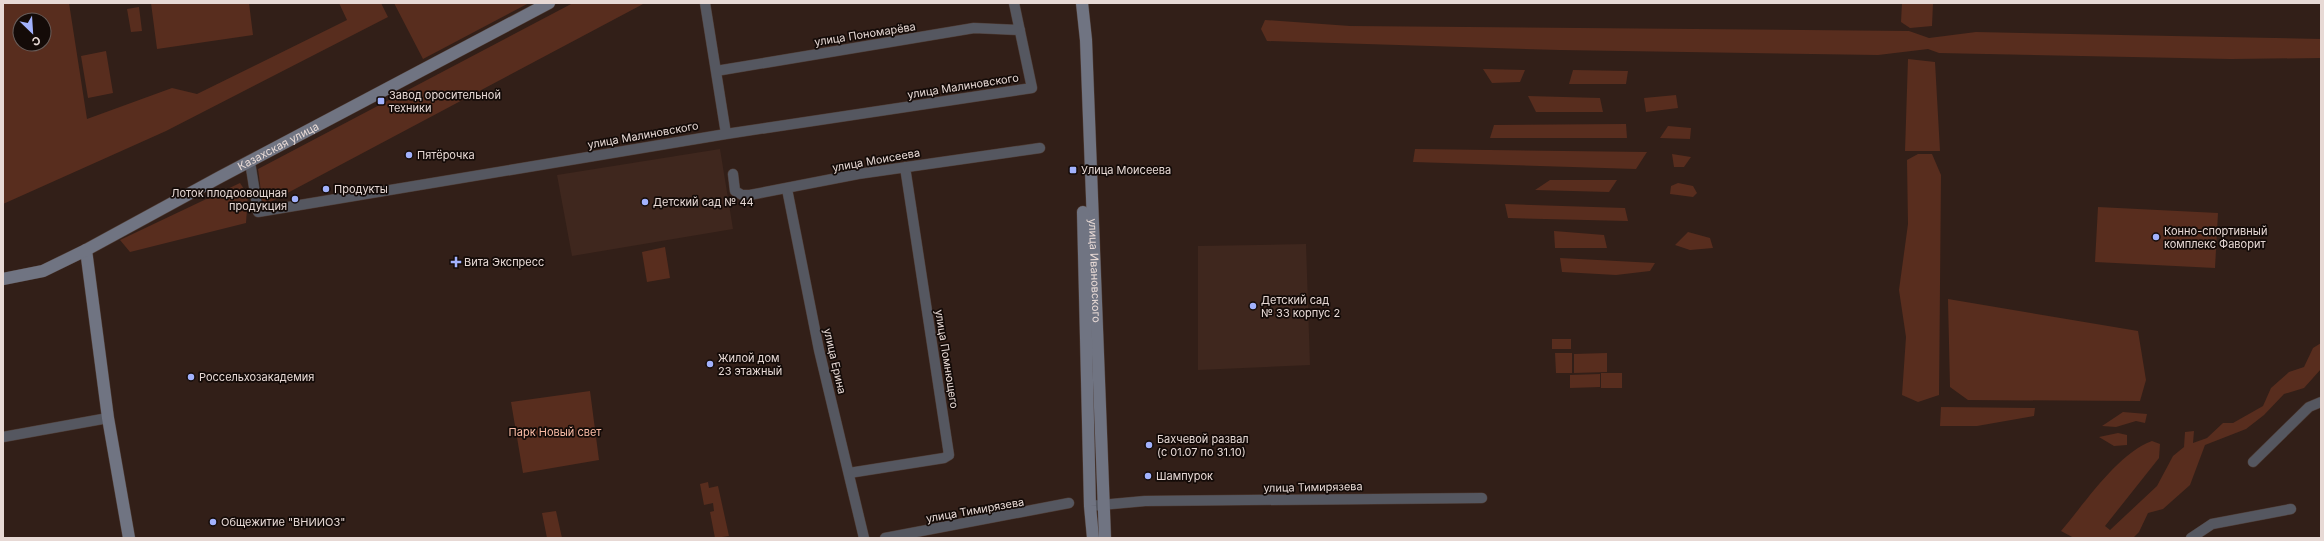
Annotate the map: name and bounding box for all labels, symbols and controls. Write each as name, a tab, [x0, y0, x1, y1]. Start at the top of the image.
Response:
north arrow	[12, 12, 52, 52]
street label: улица Пономарёва	[813, 19, 917, 49]
text: С	[30, 33, 43, 49]
street label: улица Малиновского	[906, 70, 1020, 102]
place label: Завод оросительной техники	[389, 88, 501, 115]
marker: Завод оросительной техники	[376, 96, 386, 106]
street label: улица Малиновского	[586, 118, 700, 152]
street label: Казахская улица	[235, 119, 321, 173]
street label: улица Моисеева	[831, 145, 921, 175]
place label: Пятёрочка	[417, 148, 475, 162]
marker: Пятёрочка	[404, 150, 414, 160]
place label: Улица Моисеева	[1081, 163, 1171, 177]
marker: Улица Моисеева	[1068, 165, 1078, 175]
place label: Продукты	[334, 182, 388, 196]
marker: Продукты	[321, 184, 331, 194]
place label: Лоток плодоовощная продукция	[171, 186, 287, 213]
marker: Лоток плодоовощная продукция	[290, 194, 300, 204]
place label: Детский сад № 44	[653, 195, 754, 209]
marker: Детский сад № 44	[640, 197, 650, 207]
street label: улица Ивановского	[1086, 218, 1104, 323]
place label: Конно-спортивный комплекс Фаворит	[2164, 224, 2267, 251]
marker: Конно-спортивный комплекс Фаворит	[2151, 232, 2161, 242]
place label: Вита Экспресс	[464, 255, 544, 269]
marker: Вита Экспресс	[451, 257, 461, 267]
place label: Детский сад № 33 корпус 2	[1261, 293, 1340, 320]
marker: Детский сад № 33 корпус 2	[1248, 301, 1258, 311]
street label: улица Помнющего	[932, 308, 962, 410]
street label: улица Ерина	[821, 327, 849, 395]
place label: Жилой дом 23 этажный	[718, 351, 782, 378]
marker: Жилой дом 23 этажный	[705, 359, 715, 369]
place label: Россельхозакадемия	[199, 370, 314, 384]
marker: Россельхозакадемия	[186, 372, 196, 382]
park label: Парк Новый свет	[509, 425, 602, 439]
place label: Бахчевой развал (с 01.07 по 31.10)	[1157, 432, 1249, 459]
marker: Бахчевой развал (с 01.07 по 31.10)	[1144, 440, 1154, 450]
place label: Шампурок	[1156, 469, 1213, 483]
marker: Шампурок	[1143, 471, 1153, 481]
street label: улица Тимирязева	[1263, 479, 1363, 495]
street label: улица Тимирязева	[925, 494, 1025, 526]
place label: Общежитие "ВНИИОЗ"	[221, 515, 345, 529]
marker: Общежитие "ВНИИОЗ"	[208, 517, 218, 527]

